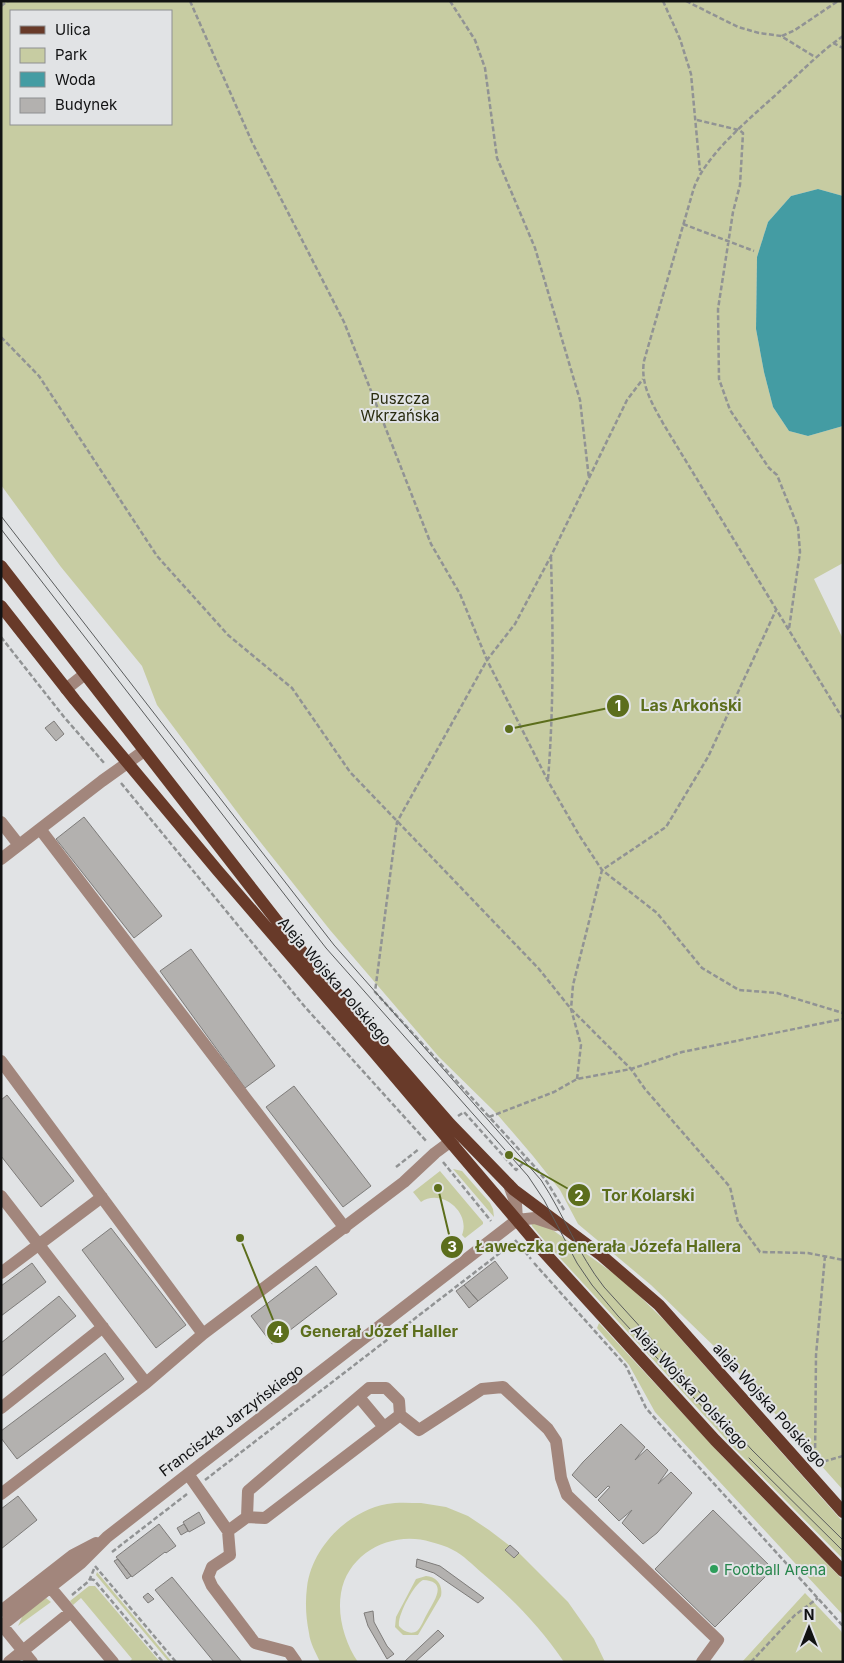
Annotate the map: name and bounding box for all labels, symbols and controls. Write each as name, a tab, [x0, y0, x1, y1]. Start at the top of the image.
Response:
legend	[10, 10, 172, 125]
text: Ulica	[55, 20, 91, 39]
text: Park	[55, 45, 88, 64]
text: Woda	[55, 70, 96, 89]
text: Budynek	[55, 95, 118, 114]
park label: Puszcza Wkrzańska	[361, 389, 439, 425]
callout: Las Arkoński	[605, 690, 751, 721]
text: Las Arkoński	[640, 695, 742, 715]
text: 1	[615, 696, 621, 715]
street label: Aleja Wojska Polskiego	[274, 913, 396, 1049]
callout: Tor Kolarski	[566, 1180, 704, 1211]
text: Tor Kolarski	[602, 1185, 694, 1205]
text: 2	[574, 1186, 584, 1205]
callout: Ławeczka generała Józefa Hallera	[440, 1231, 751, 1262]
text: Ławeczka generała Józefa Hallera	[475, 1236, 741, 1256]
text: 3	[447, 1237, 457, 1256]
callout: Generał Józef Haller	[265, 1316, 468, 1347]
text: Generał Józef Haller	[300, 1321, 459, 1341]
street label: Aleja Wojska Polskiego	[627, 1321, 753, 1453]
text: 4	[273, 1322, 283, 1341]
street label: aleja Wojska Polskiego	[709, 1339, 831, 1471]
street label: Franciszka Jarzyńskiego	[155, 1360, 307, 1480]
place label: Football Arena	[724, 1560, 826, 1579]
marker: Football Arena	[708, 1563, 720, 1575]
north arrow	[784, 1603, 834, 1653]
text: N	[804, 1606, 814, 1623]

